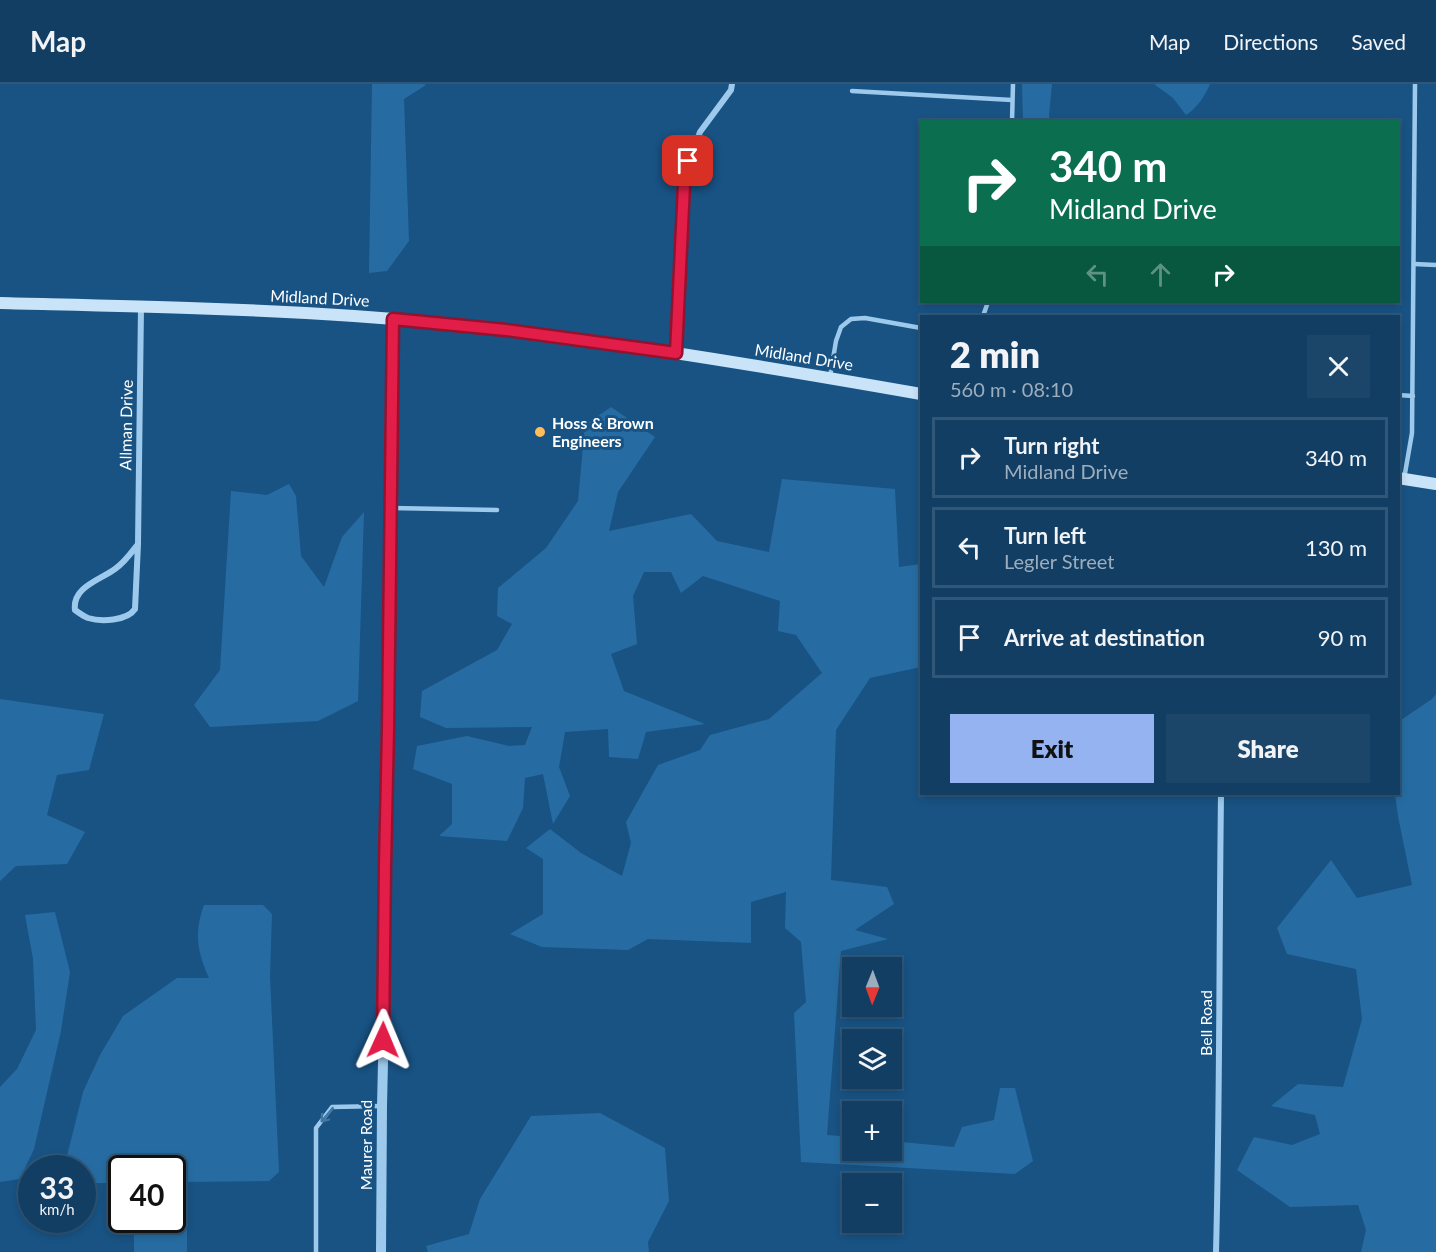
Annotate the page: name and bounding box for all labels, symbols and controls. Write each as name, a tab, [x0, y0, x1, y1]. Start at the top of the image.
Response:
text: Map	[30, 24, 86, 58]
text: Map	[1149, 29, 1190, 54]
text: Directions	[1223, 29, 1318, 54]
text: Saved	[1351, 29, 1406, 54]
pin	[662, 135, 713, 186]
text: 340 m	[1049, 141, 1167, 191]
icon: arrive	[671, 144, 704, 177]
icon: right	[950, 144, 1028, 222]
text: Midland Drive	[1049, 192, 1217, 225]
icon: left	[1081, 258, 1114, 291]
icon: ahead	[1144, 258, 1177, 291]
icon: right	[1207, 258, 1240, 291]
street label: Midland Drive	[270, 285, 370, 310]
text: 2 min	[950, 332, 1040, 376]
button: close	[1307, 335, 1370, 398]
street label: Midland Drive	[754, 339, 855, 374]
text: 560 m · 08:10	[950, 377, 1073, 401]
street label: Allman Drive	[115, 380, 136, 470]
place label: Hoss & Brown Engineers	[552, 413, 654, 450]
marker: Hoss & Brown Engineers	[533, 425, 547, 439]
text: Turn right	[1004, 432, 1099, 459]
icon: right	[953, 441, 986, 474]
text: 340 m	[1305, 444, 1367, 471]
text: Midland Drive	[1004, 459, 1128, 483]
text: Turn left	[1004, 522, 1086, 549]
icon: left	[953, 531, 986, 564]
text: 130 m	[1305, 534, 1367, 561]
text: Legler Street	[1004, 549, 1114, 573]
icon: arrive	[953, 621, 986, 654]
text: Arrive at destination	[1004, 624, 1205, 651]
text: 90 m	[1318, 624, 1367, 651]
button: Exit	[950, 714, 1154, 783]
button: Share	[1166, 714, 1370, 783]
north arrow	[842, 957, 902, 1017]
map controls	[842, 957, 902, 1233]
street label: Bell Road	[1196, 990, 1215, 1056]
position arrow	[351, 1008, 415, 1072]
button: layers	[842, 1029, 902, 1089]
street label: Maurer Road	[356, 1100, 375, 1190]
button: +	[842, 1101, 902, 1161]
one-way arrow	[320, 1107, 334, 1122]
speed limit sign: 40	[108, 1155, 186, 1233]
text: 33	[40, 1169, 74, 1205]
button: −	[842, 1173, 902, 1233]
text: km/h	[39, 1200, 75, 1218]

